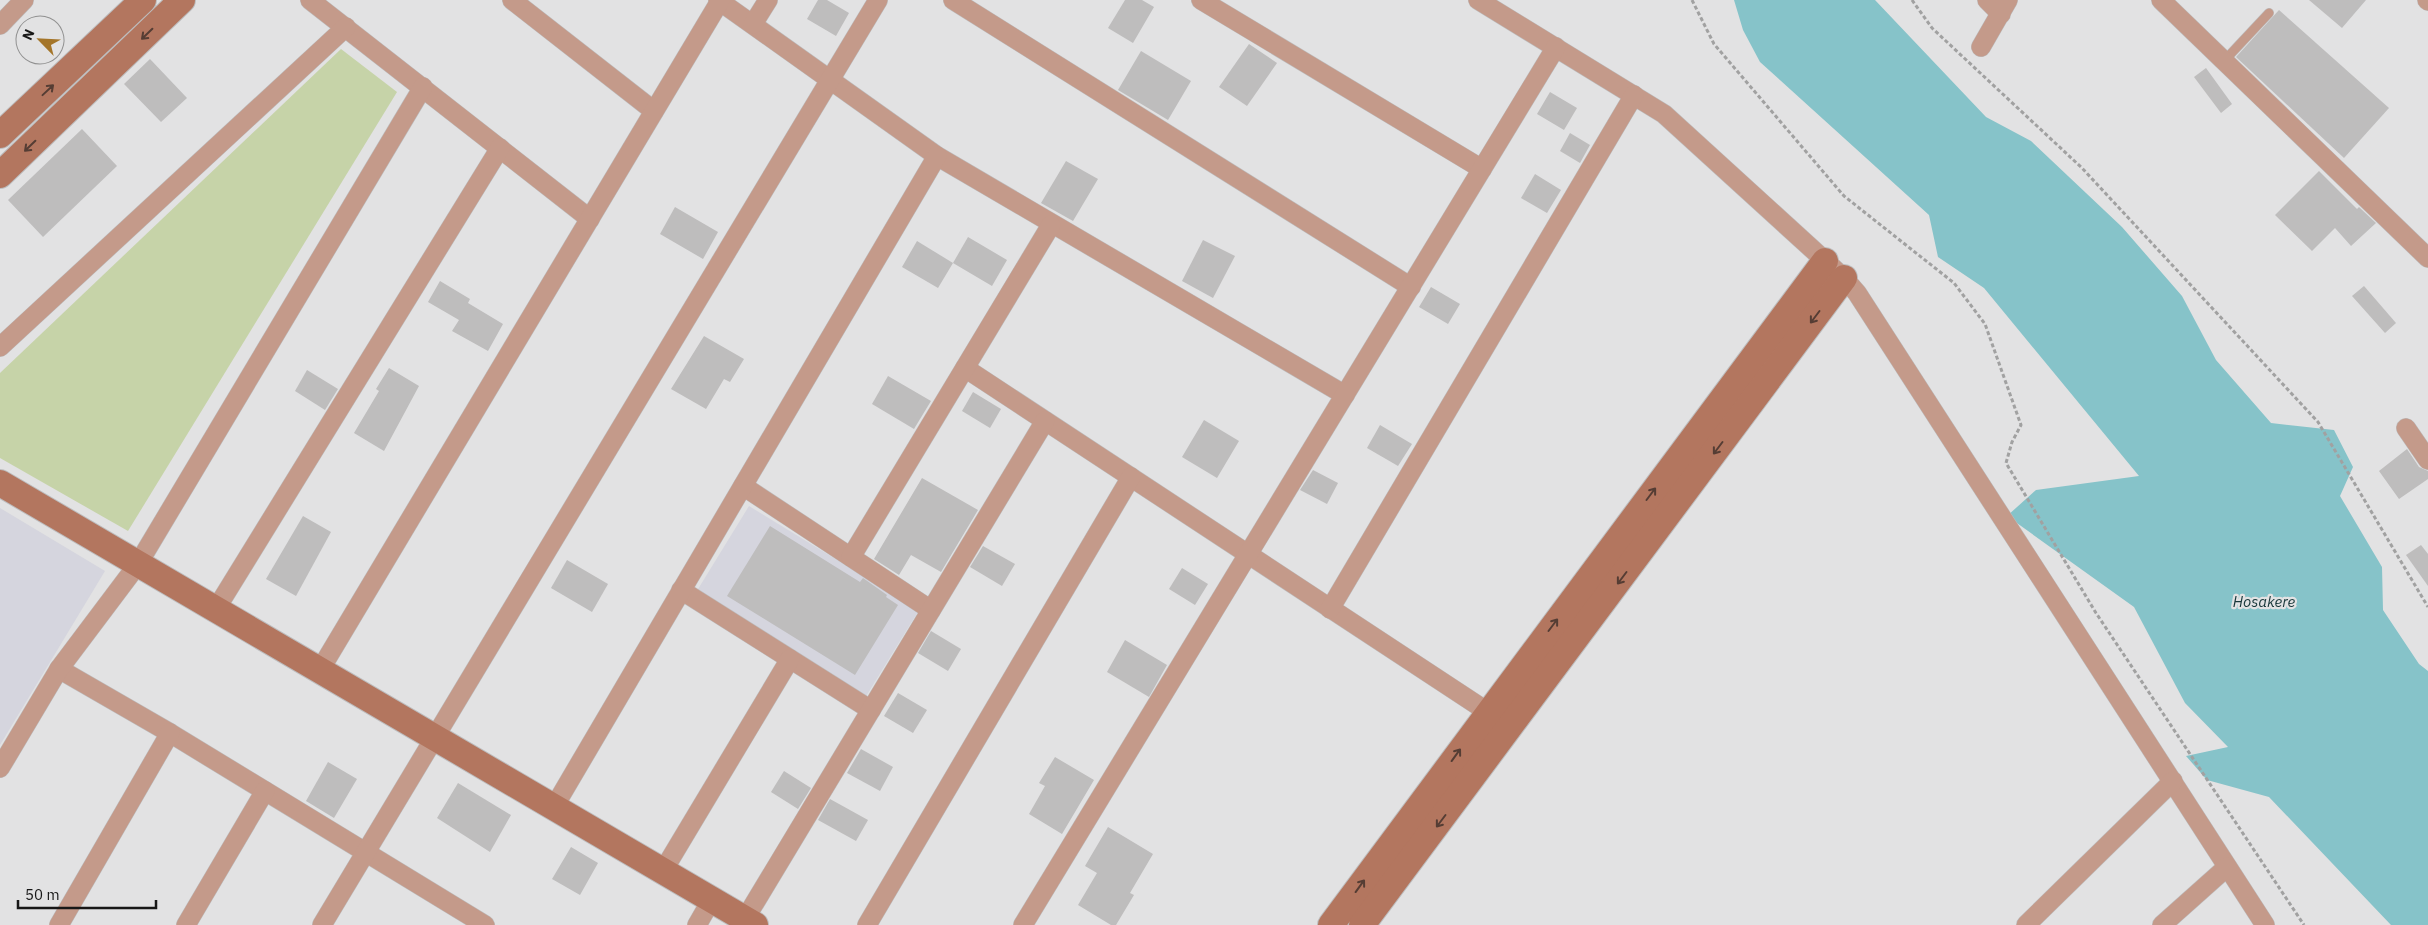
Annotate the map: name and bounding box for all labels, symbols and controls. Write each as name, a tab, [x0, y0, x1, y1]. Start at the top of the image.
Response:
north arrow	[15, 15, 65, 65]
text: N	[18, 26, 38, 43]
one-way arrow	[141, 28, 153, 40]
one-way arrow	[42, 84, 55, 96]
one-way arrow	[23, 140, 36, 152]
one-way arrow	[1810, 310, 1820, 324]
one-way arrow	[1713, 441, 1724, 454]
one-way arrow	[1645, 488, 1656, 501]
one-way arrow	[1617, 571, 1627, 585]
water label: Hosakere	[2233, 592, 2296, 611]
one-way arrow	[1548, 619, 1559, 632]
one-way arrow	[1451, 748, 1461, 762]
one-way arrow	[1436, 814, 1446, 828]
scale bar	[18, 878, 155, 910]
one-way arrow	[1355, 879, 1365, 893]
text: 50 m	[25, 885, 60, 904]

